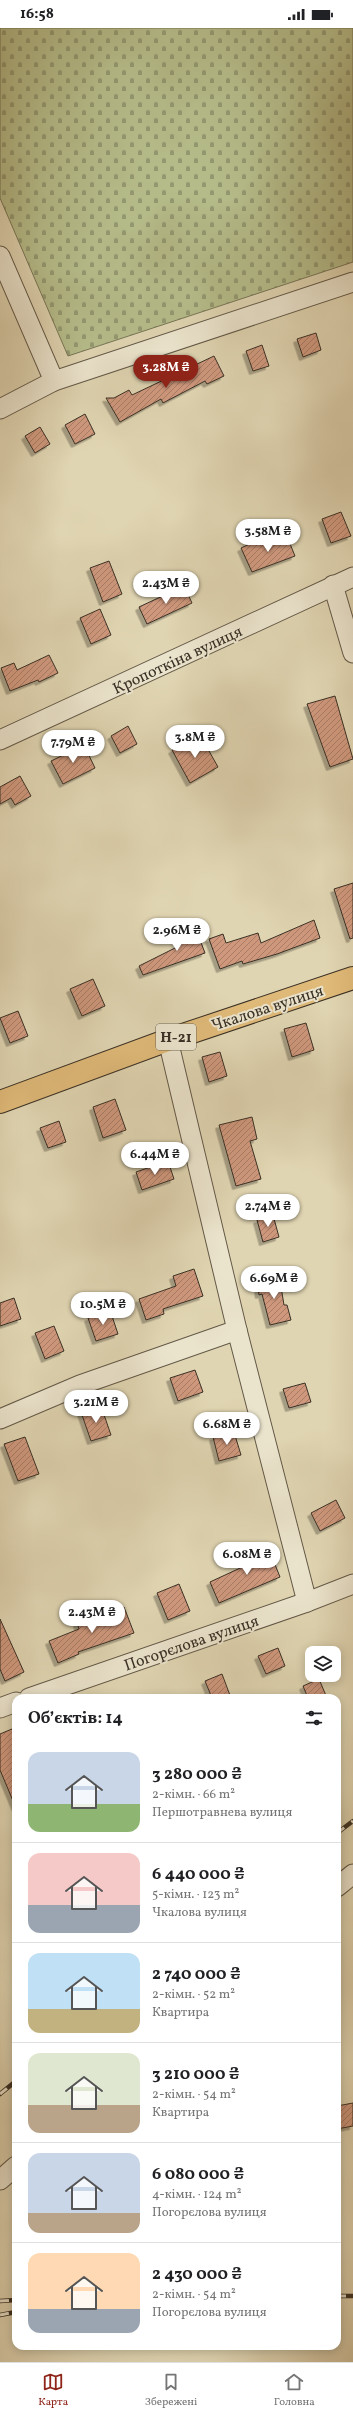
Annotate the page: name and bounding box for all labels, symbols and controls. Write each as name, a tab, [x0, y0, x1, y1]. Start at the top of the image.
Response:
text: 16:58	[20, 4, 54, 25]
pin: 3.28M ₴	[129, 355, 203, 389]
text: 3.28M ₴	[142, 359, 190, 377]
pin: 3.58M ₴	[231, 519, 305, 553]
text: 3.58M ₴	[245, 523, 291, 541]
pin: 2.43M ₴	[129, 571, 203, 605]
text: 2.43M ₴	[142, 575, 190, 593]
street label: Кропоткіна вулиця	[109, 621, 246, 701]
pin: 3.8M ₴	[162, 725, 228, 759]
text: 3.8M ₴	[175, 729, 215, 747]
pin: 7.79M ₴	[36, 730, 110, 764]
text: 7.79M ₴	[51, 734, 95, 752]
pin: 2.96M ₴	[140, 918, 214, 952]
text: 2.96M ₴	[153, 922, 201, 940]
street label: Чкалова вулиця	[209, 980, 326, 1037]
road number: Н-21	[156, 1024, 196, 1050]
pin: 6.44M ₴	[118, 1142, 192, 1176]
text: 6.44M ₴	[130, 1146, 180, 1164]
pin: 2.74M ₴	[231, 1194, 305, 1228]
text: 2.74M ₴	[245, 1198, 291, 1216]
pin: 6.69M ₴	[237, 1266, 311, 1300]
text: 6.69M ₴	[250, 1270, 298, 1288]
pin: 10.5M ₴	[66, 1292, 140, 1326]
text: 10.5M ₴	[80, 1296, 126, 1314]
pin: 3.21M ₴	[59, 1390, 133, 1424]
text: 3.21M ₴	[73, 1394, 119, 1412]
pin: 6.68M ₴	[190, 1412, 264, 1446]
text: 6.68M ₴	[203, 1416, 251, 1434]
pin: 6.08M ₴	[210, 1542, 284, 1576]
text: 6.08M ₴	[222, 1546, 272, 1564]
pin: 2.43M ₴	[55, 1600, 129, 1634]
text: 2.43M ₴	[68, 1604, 116, 1622]
street label: Погорєлова вулиця	[121, 1611, 262, 1677]
map controls	[305, 1646, 341, 1682]
button: layers	[305, 1646, 341, 1682]
text: Об’єктів: 14	[28, 1707, 123, 1730]
icon: filters	[303, 1707, 325, 1729]
text: 3 280 000 ₴	[152, 1763, 242, 1786]
icon: home	[60, 1768, 108, 1816]
text: 2-кімн. · 66 m²	[152, 1786, 235, 1804]
text: Першотравнева вулиця	[152, 1804, 292, 1822]
text: 6 440 000 ₴	[152, 1863, 245, 1886]
icon: home	[60, 1869, 108, 1917]
text: 5-кімн. · 123 m²	[152, 1886, 239, 1904]
text: Чкалова вулиця	[152, 1904, 247, 1922]
text: 2 740 000 ₴	[152, 1963, 241, 1986]
icon: home	[60, 1969, 108, 2017]
text: 2-кімн. · 52 m²	[152, 1986, 235, 2004]
text: Квартира	[152, 2004, 209, 2022]
text: 3 210 000 ₴	[152, 2063, 239, 2086]
icon: home	[60, 2069, 108, 2117]
text: 2-кімн. · 54 m²	[152, 2086, 236, 2104]
text: Квартира	[152, 2104, 209, 2122]
text: 6 080 000 ₴	[152, 2163, 244, 2186]
icon: home	[60, 2169, 108, 2217]
text: 4-кімн. · 124 m²	[152, 2186, 241, 2204]
text: Погорєлова вулиця	[152, 2204, 267, 2222]
text: 2 430 000 ₴	[152, 2263, 242, 2286]
icon: home	[60, 2269, 108, 2317]
text: 2-кімн. · 54 m²	[152, 2286, 236, 2304]
text: Погорєлова вулиця	[152, 2304, 267, 2322]
tab: Карта	[38, 2371, 68, 2410]
tab: Збережені	[145, 2371, 197, 2410]
tab: Головна	[274, 2371, 315, 2410]

